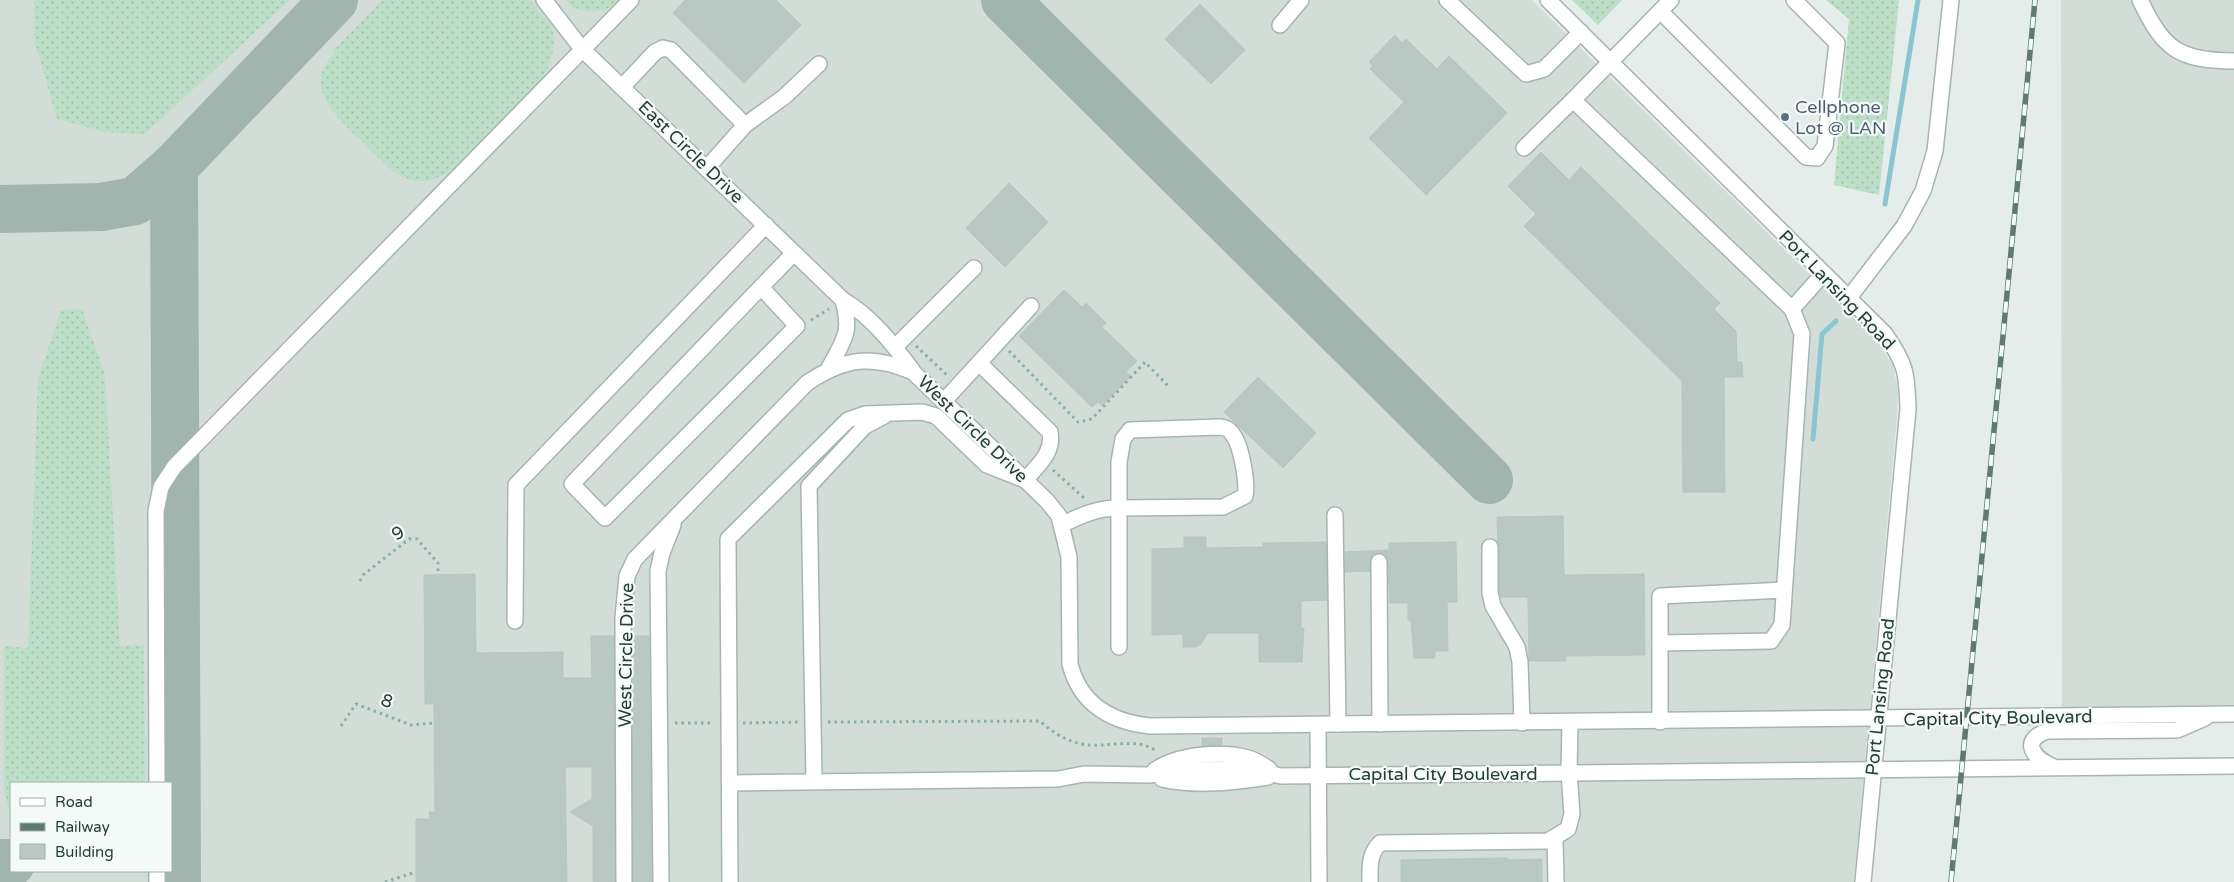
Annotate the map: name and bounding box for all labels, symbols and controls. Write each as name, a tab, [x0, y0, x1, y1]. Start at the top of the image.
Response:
street label: East Circle Drive	[634, 96, 748, 208]
place label: Cellphone Lot @ LAN	[1795, 96, 1887, 139]
marker: Cellphone Lot @ LAN	[1779, 111, 1791, 123]
street label: Port Lansing Road	[1774, 226, 1900, 354]
street label: West Circle Drive	[913, 371, 1033, 487]
street label: 9	[388, 521, 408, 545]
street label: West Circle Drive	[614, 583, 638, 727]
street label: Port Lansing Road	[1861, 617, 1899, 777]
street label: 8	[378, 689, 396, 713]
street label: Capital City Boulevard	[1903, 705, 2093, 731]
street label: Capital City Boulevard	[1348, 763, 1538, 785]
legend	[10, 782, 172, 872]
text: Road	[55, 793, 93, 811]
text: Railway	[55, 818, 110, 836]
text: Building	[55, 843, 114, 861]

